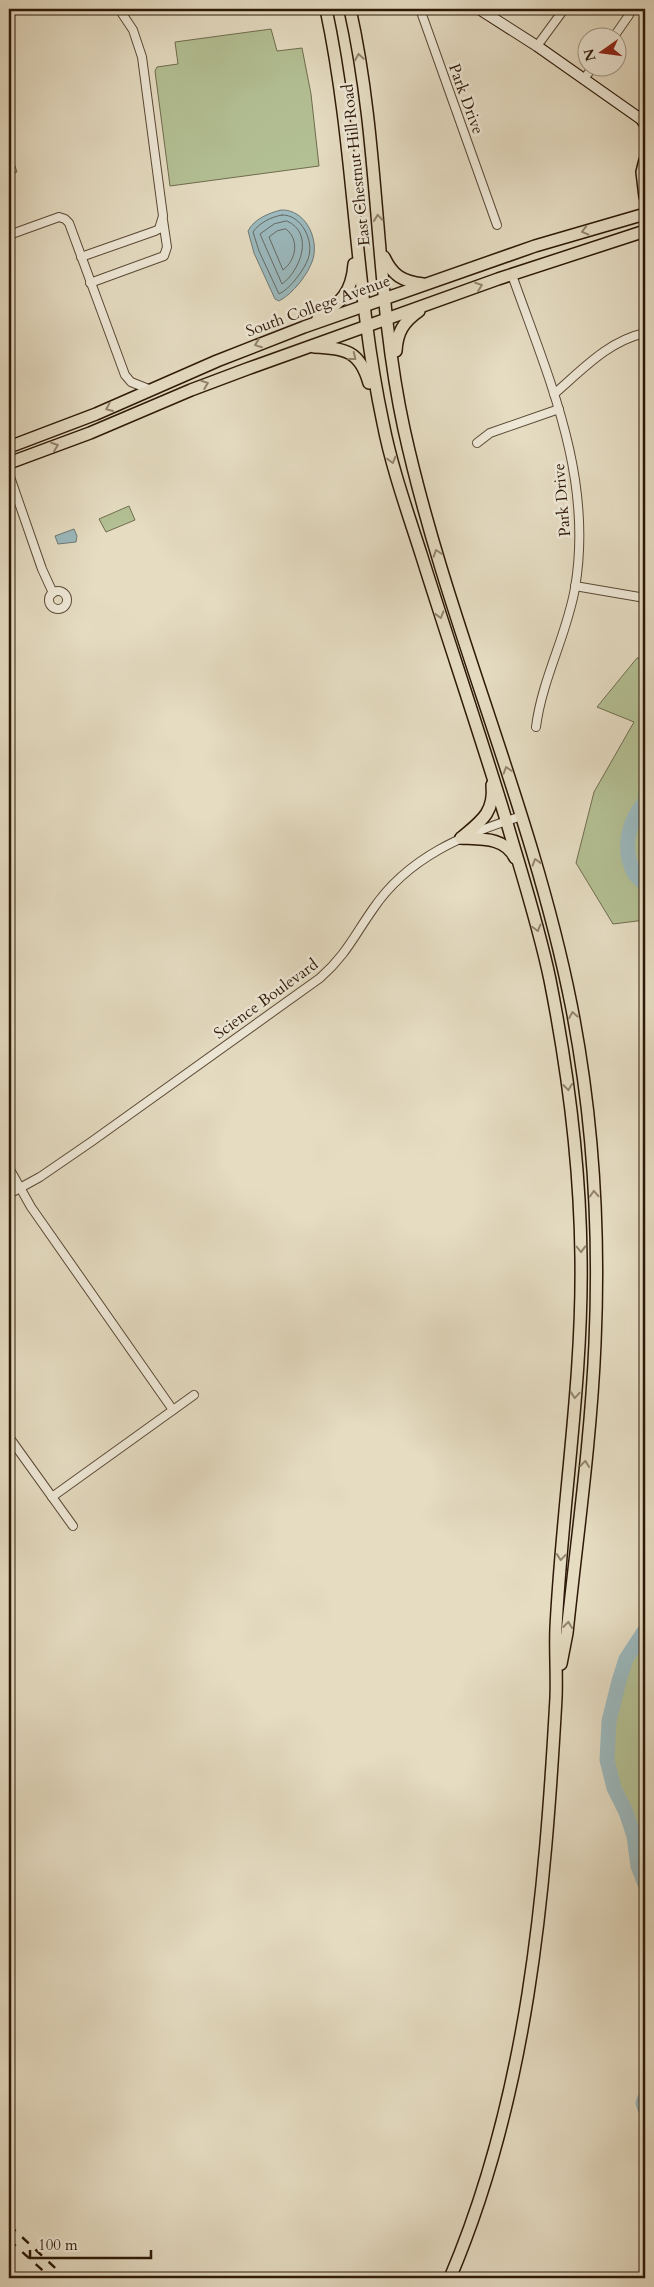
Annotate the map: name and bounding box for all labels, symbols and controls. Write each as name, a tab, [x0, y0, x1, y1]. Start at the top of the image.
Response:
north arrow	[576, 28, 626, 78]
text: N	[579, 47, 601, 63]
one-way arrow	[355, 53, 365, 61]
street label: Park Drive	[443, 61, 489, 137]
street label: East Chestnut Hill Road	[336, 82, 375, 247]
one-way arrow	[373, 214, 384, 222]
one-way arrow	[581, 226, 590, 236]
street label: South College Avenue	[243, 270, 393, 342]
one-way arrow	[474, 282, 483, 292]
one-way arrow	[254, 338, 263, 349]
one-way arrow	[348, 351, 357, 360]
one-way arrow	[200, 380, 209, 391]
one-way arrow	[105, 402, 114, 413]
one-way arrow	[50, 442, 58, 452]
one-way arrow	[386, 456, 397, 464]
street label: Park Drive	[548, 462, 576, 538]
one-way arrow	[433, 550, 443, 558]
one-way arrow	[435, 611, 445, 619]
one-way arrow	[503, 766, 513, 775]
one-way arrow	[531, 858, 541, 866]
one-way arrow	[531, 923, 542, 932]
street label: Science Boulevard	[209, 953, 323, 1044]
one-way arrow	[569, 1011, 579, 1019]
one-way arrow	[562, 1083, 573, 1091]
one-way arrow	[589, 1189, 600, 1197]
one-way arrow	[576, 1246, 586, 1253]
one-way arrow	[570, 1391, 581, 1399]
one-way arrow	[579, 1459, 590, 1467]
one-way arrow	[556, 1553, 567, 1561]
one-way arrow	[562, 1621, 573, 1629]
scale bar	[30, 2227, 151, 2259]
text: 100 m	[38, 2235, 78, 2255]

